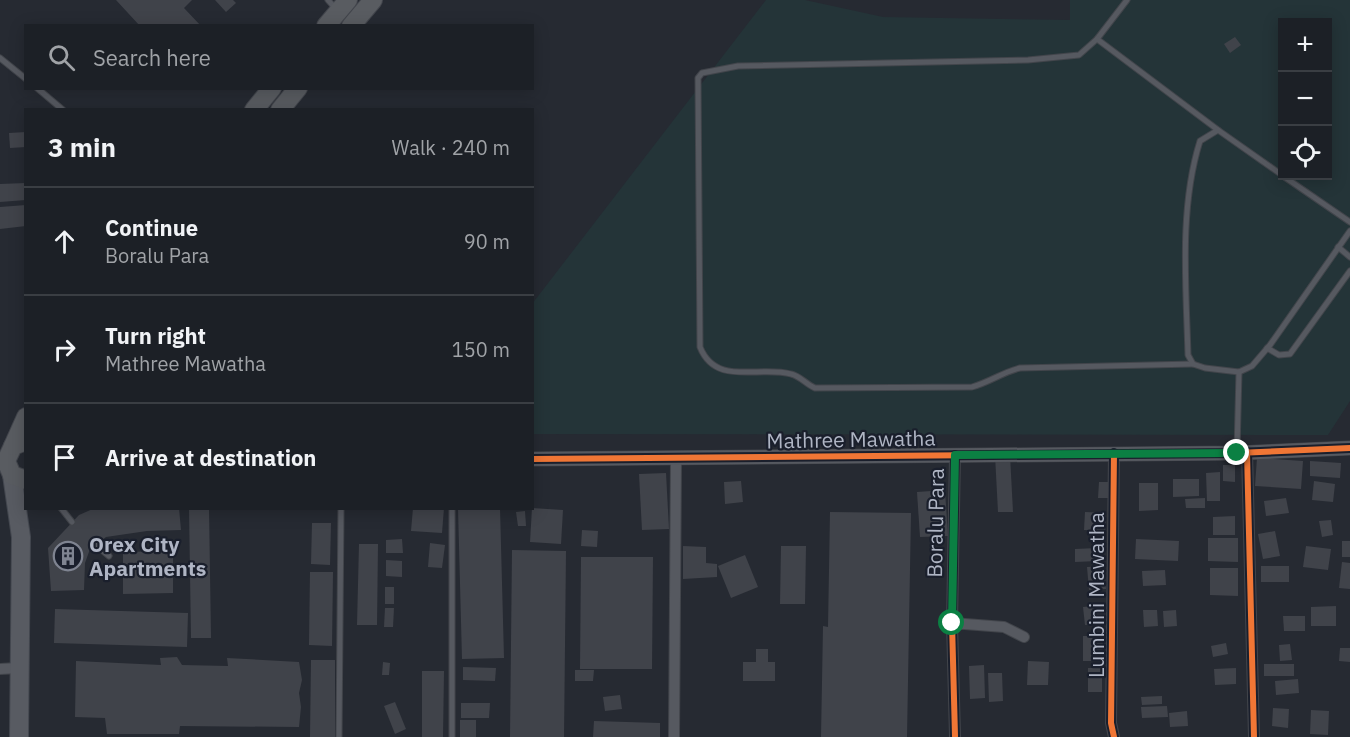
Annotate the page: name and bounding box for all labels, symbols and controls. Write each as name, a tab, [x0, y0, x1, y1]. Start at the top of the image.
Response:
map controls	[1278, 18, 1332, 180]
button: +	[1278, 18, 1332, 72]
search box	[24, 24, 534, 90]
icon: search	[45, 41, 78, 74]
text: Search here	[93, 43, 211, 72]
button: −	[1278, 72, 1332, 126]
button: locate	[1278, 126, 1332, 180]
text: 3 min	[48, 130, 116, 164]
text: Walk · 240 m	[392, 134, 510, 161]
text: Continue	[105, 213, 198, 242]
icon: ahead	[48, 225, 81, 258]
text: 90 m	[464, 228, 510, 255]
text: Boralu Para	[105, 242, 209, 269]
text: Turn right	[105, 321, 206, 350]
icon: right	[48, 333, 81, 366]
text: 150 m	[452, 336, 510, 363]
text: Mathree Mawatha	[105, 350, 266, 377]
street label: Mathree Mawatha	[766, 424, 936, 454]
route end	[1223, 439, 1249, 465]
icon: arrive	[48, 441, 81, 474]
text: Arrive at destination	[105, 443, 316, 472]
street label: Boralu Para	[920, 468, 950, 578]
street label: Lumbini Mawatha	[1082, 512, 1110, 678]
place label: Orex City Apartments	[89, 530, 206, 582]
building icon: Orex City Apartments	[52, 540, 84, 572]
route start	[938, 609, 964, 635]

